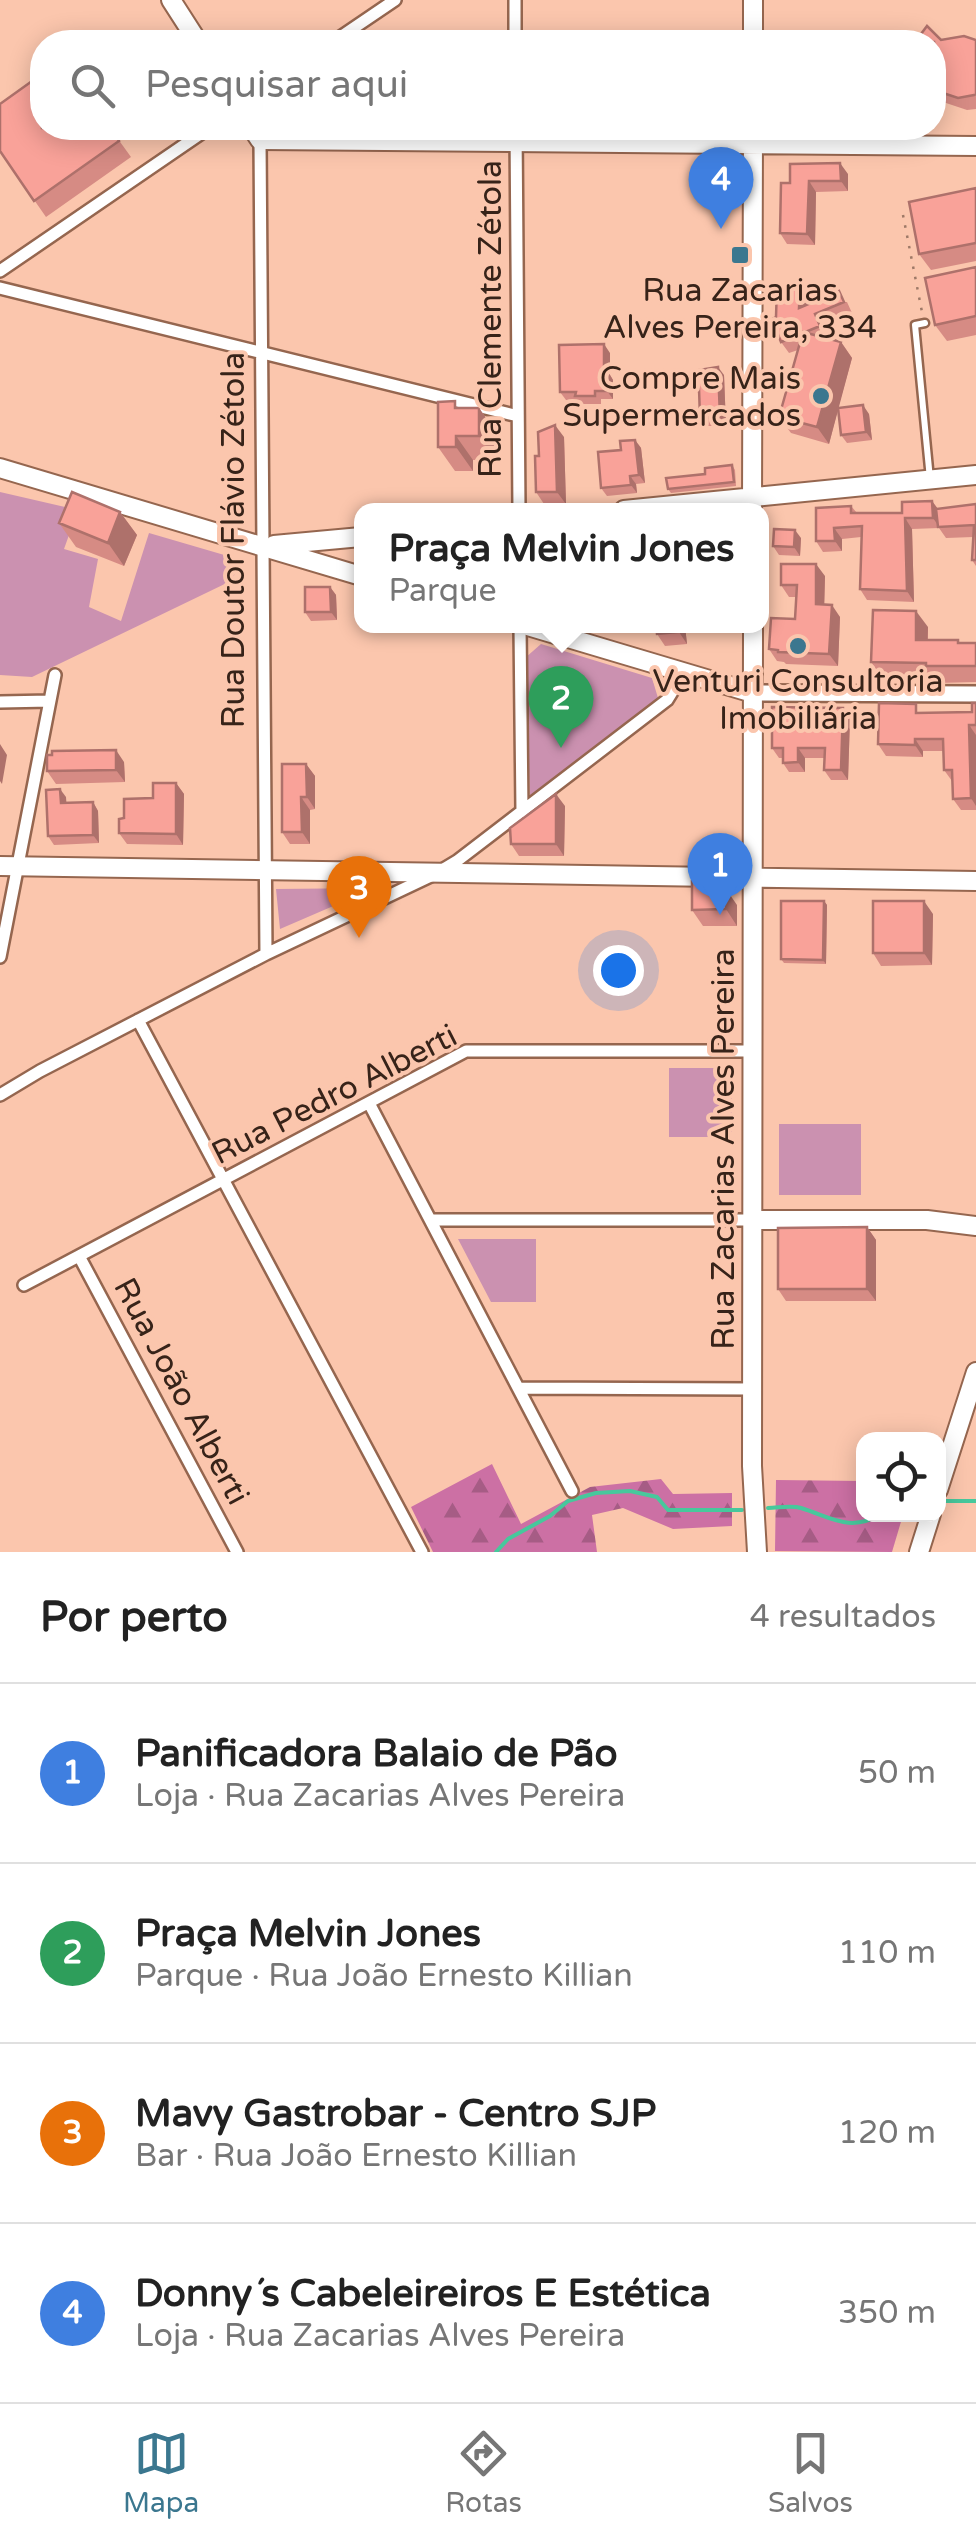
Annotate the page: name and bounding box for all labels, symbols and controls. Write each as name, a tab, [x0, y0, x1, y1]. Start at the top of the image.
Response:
search box	[30, 30, 946, 140]
icon: search	[65, 58, 120, 113]
text: Pesquisar aqui	[145, 62, 408, 108]
pin: 4	[688, 146, 754, 229]
street label: Rua Clemente Zétola	[472, 160, 510, 478]
marker: Rua Zacarias Alves Pereira, 334	[729, 244, 751, 266]
place label: Rua Zacarias Alves Pereira, 334	[603, 272, 877, 347]
street label: Rua Doutor Flávio Zétola	[215, 352, 253, 728]
place label: Compre Mais Supermercados	[562, 360, 801, 435]
marker: Compre Mais Supermercados	[810, 385, 832, 407]
popup	[354, 503, 769, 633]
text: Praça Melvin Jones	[388, 526, 735, 572]
text: Parque	[388, 572, 497, 610]
marker: Venturi Consultoria Imobiliária	[787, 635, 809, 657]
place label: Venturi Consultoria Imobiliária	[652, 663, 944, 738]
pin: 2	[528, 666, 594, 748]
pin: 1	[688, 832, 752, 915]
pin: 3	[326, 856, 392, 938]
your location	[593, 945, 644, 996]
street label: Rua Zacarias Alves Pereira	[705, 948, 743, 1350]
street label: Rua Pedro Alberti	[206, 1017, 463, 1173]
street label: Rua João Alberti	[105, 1272, 257, 1511]
map controls	[856, 1432, 946, 1522]
button: locate	[856, 1432, 946, 1522]
text: Por perto	[40, 1592, 228, 1643]
text: 4 resultados	[750, 1598, 936, 1636]
text: Panificadora Balaio de Pão	[135, 1731, 618, 1777]
text: 1	[62, 1754, 83, 1792]
text: 50 m	[858, 1754, 936, 1792]
text: Loja · Rua Zacarias Alves Pereira	[135, 1777, 625, 1815]
text: Praça Melvin Jones	[135, 1911, 481, 1957]
text: 2	[62, 1934, 83, 1972]
text: 110 m	[838, 1934, 936, 1972]
text: Parque · Rua João Ernesto Killian	[135, 1957, 633, 1995]
text: Mavy Gastrobar - Centro SJP	[135, 2091, 656, 2137]
text: 3	[62, 2114, 83, 2152]
text: 120 m	[838, 2114, 936, 2152]
text: Bar · Rua João Ernesto Killian	[135, 2137, 577, 2175]
text: Donny´s Cabeleireiros E Estética	[135, 2271, 711, 2317]
text: 4	[62, 2294, 83, 2332]
text: 350 m	[838, 2294, 936, 2332]
text: Loja · Rua Zacarias Alves Pereira	[135, 2317, 625, 2355]
tab: Mapa	[123, 2426, 199, 2520]
tab: Rotas	[445, 2426, 522, 2520]
tab: Salvos	[768, 2426, 853, 2520]

